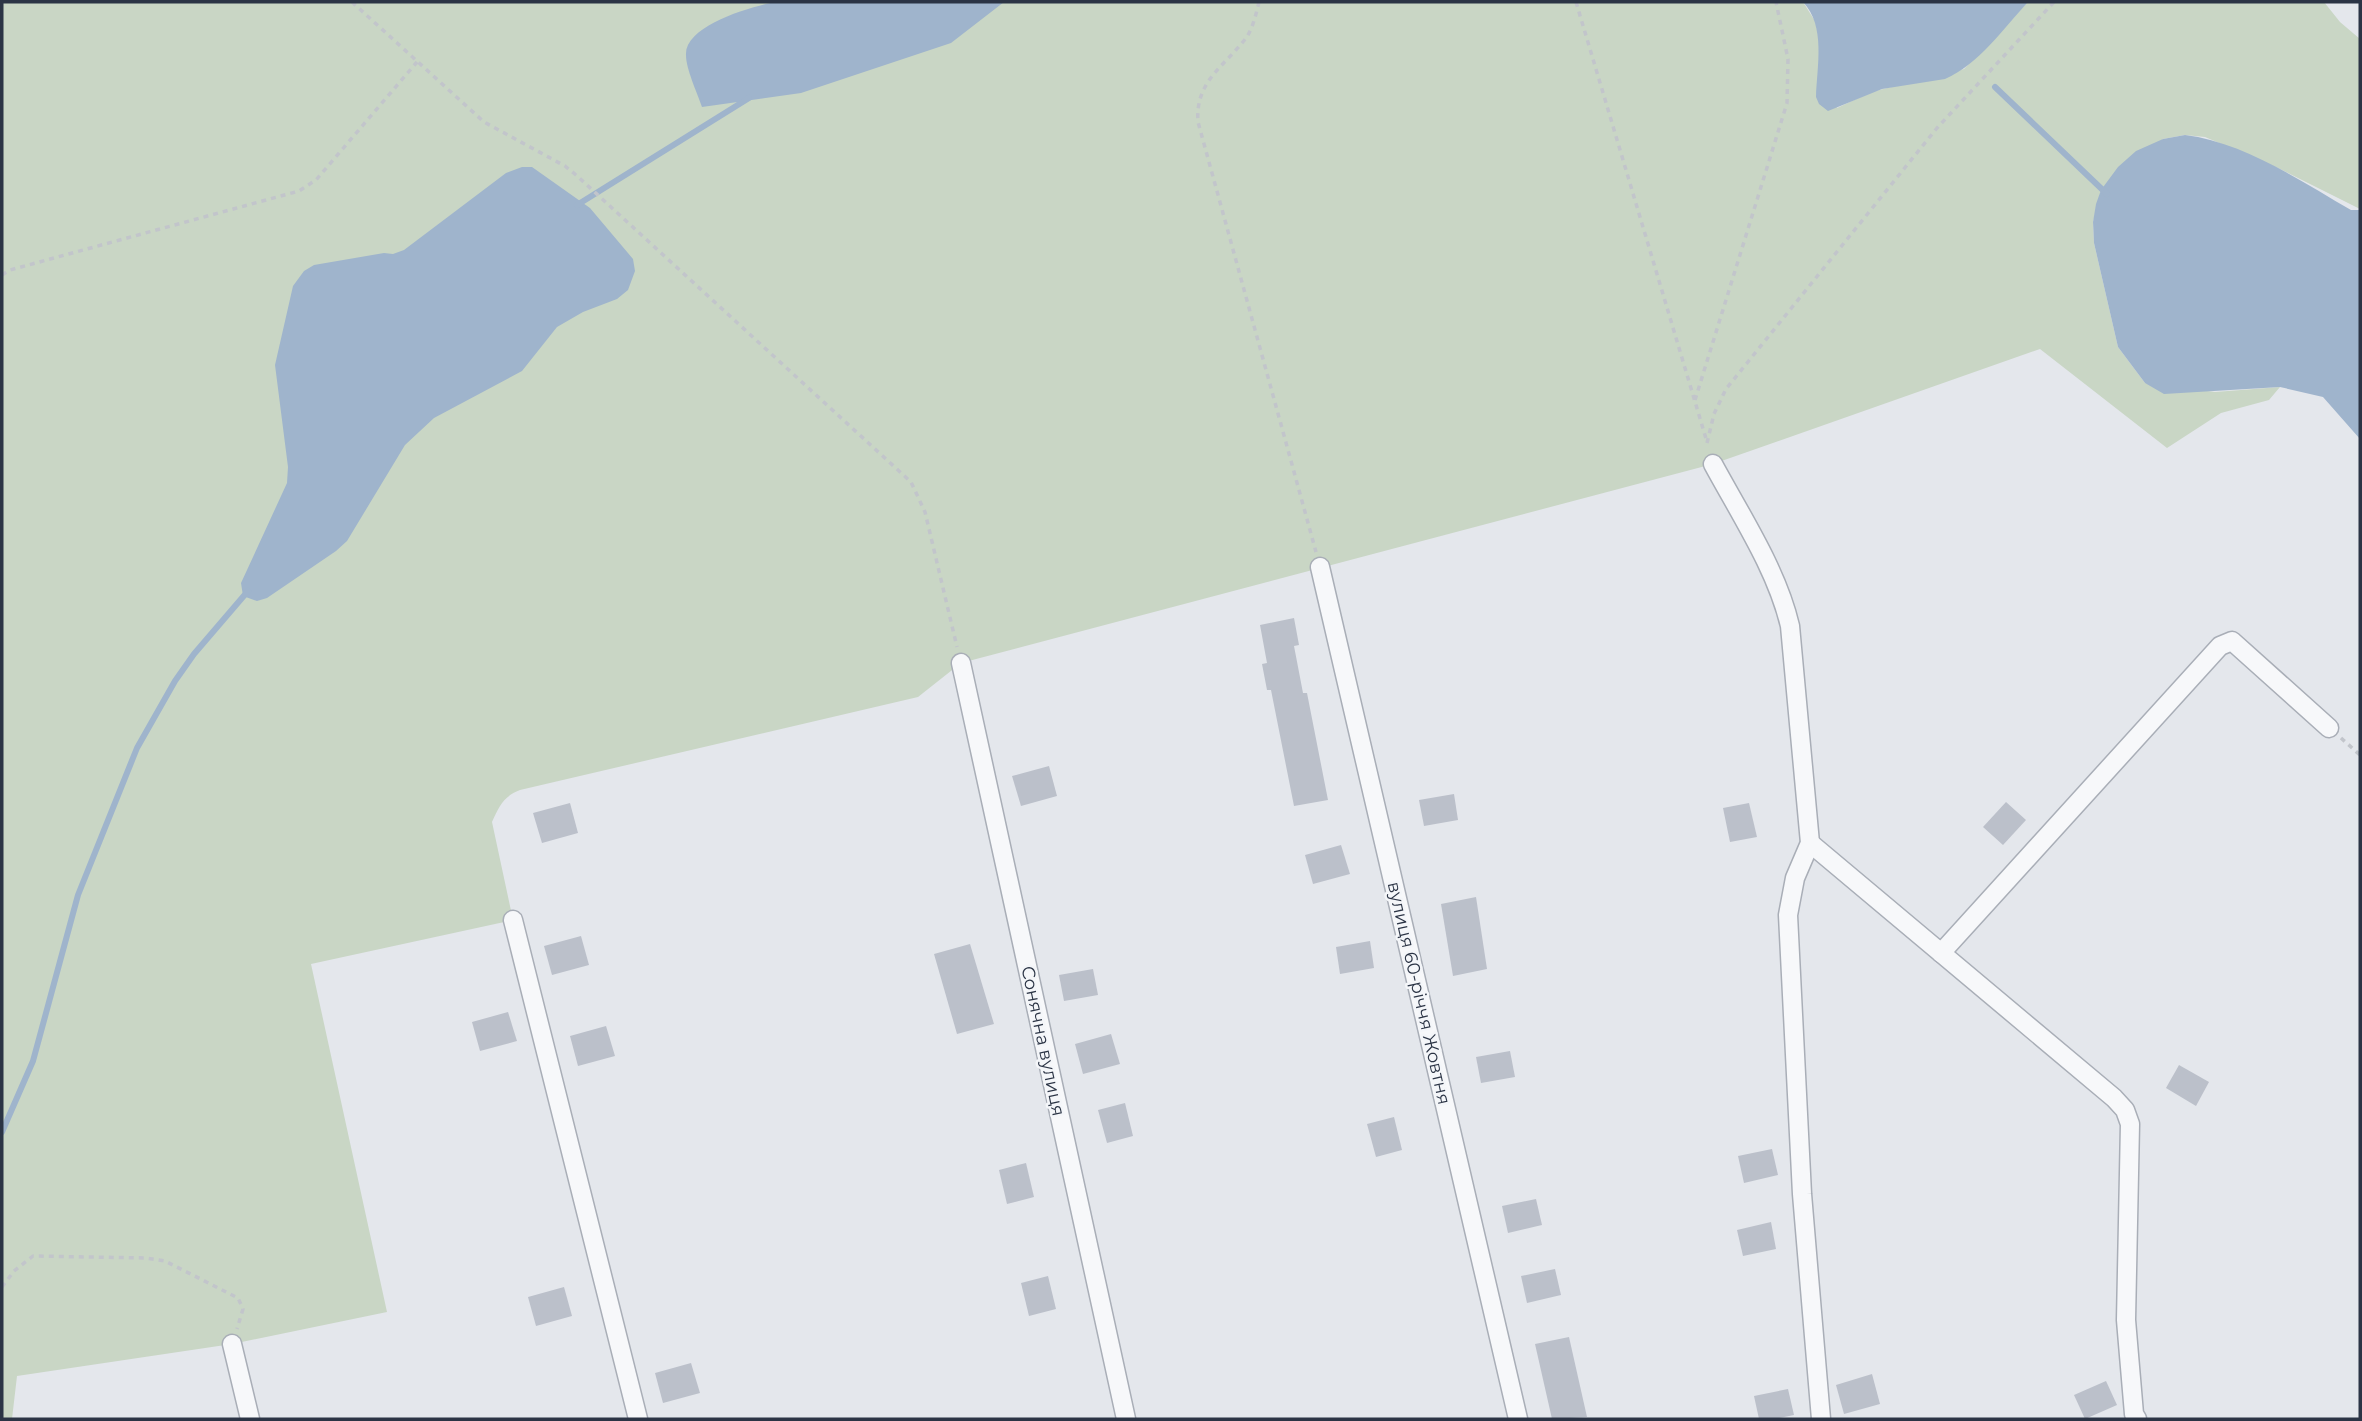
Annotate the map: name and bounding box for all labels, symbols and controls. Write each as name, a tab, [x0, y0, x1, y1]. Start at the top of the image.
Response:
street label: вулиця 60-річчя Жовтня	[1383, 879, 1455, 1107]
street label: Сонячна вулиця	[1016, 964, 1070, 1118]

